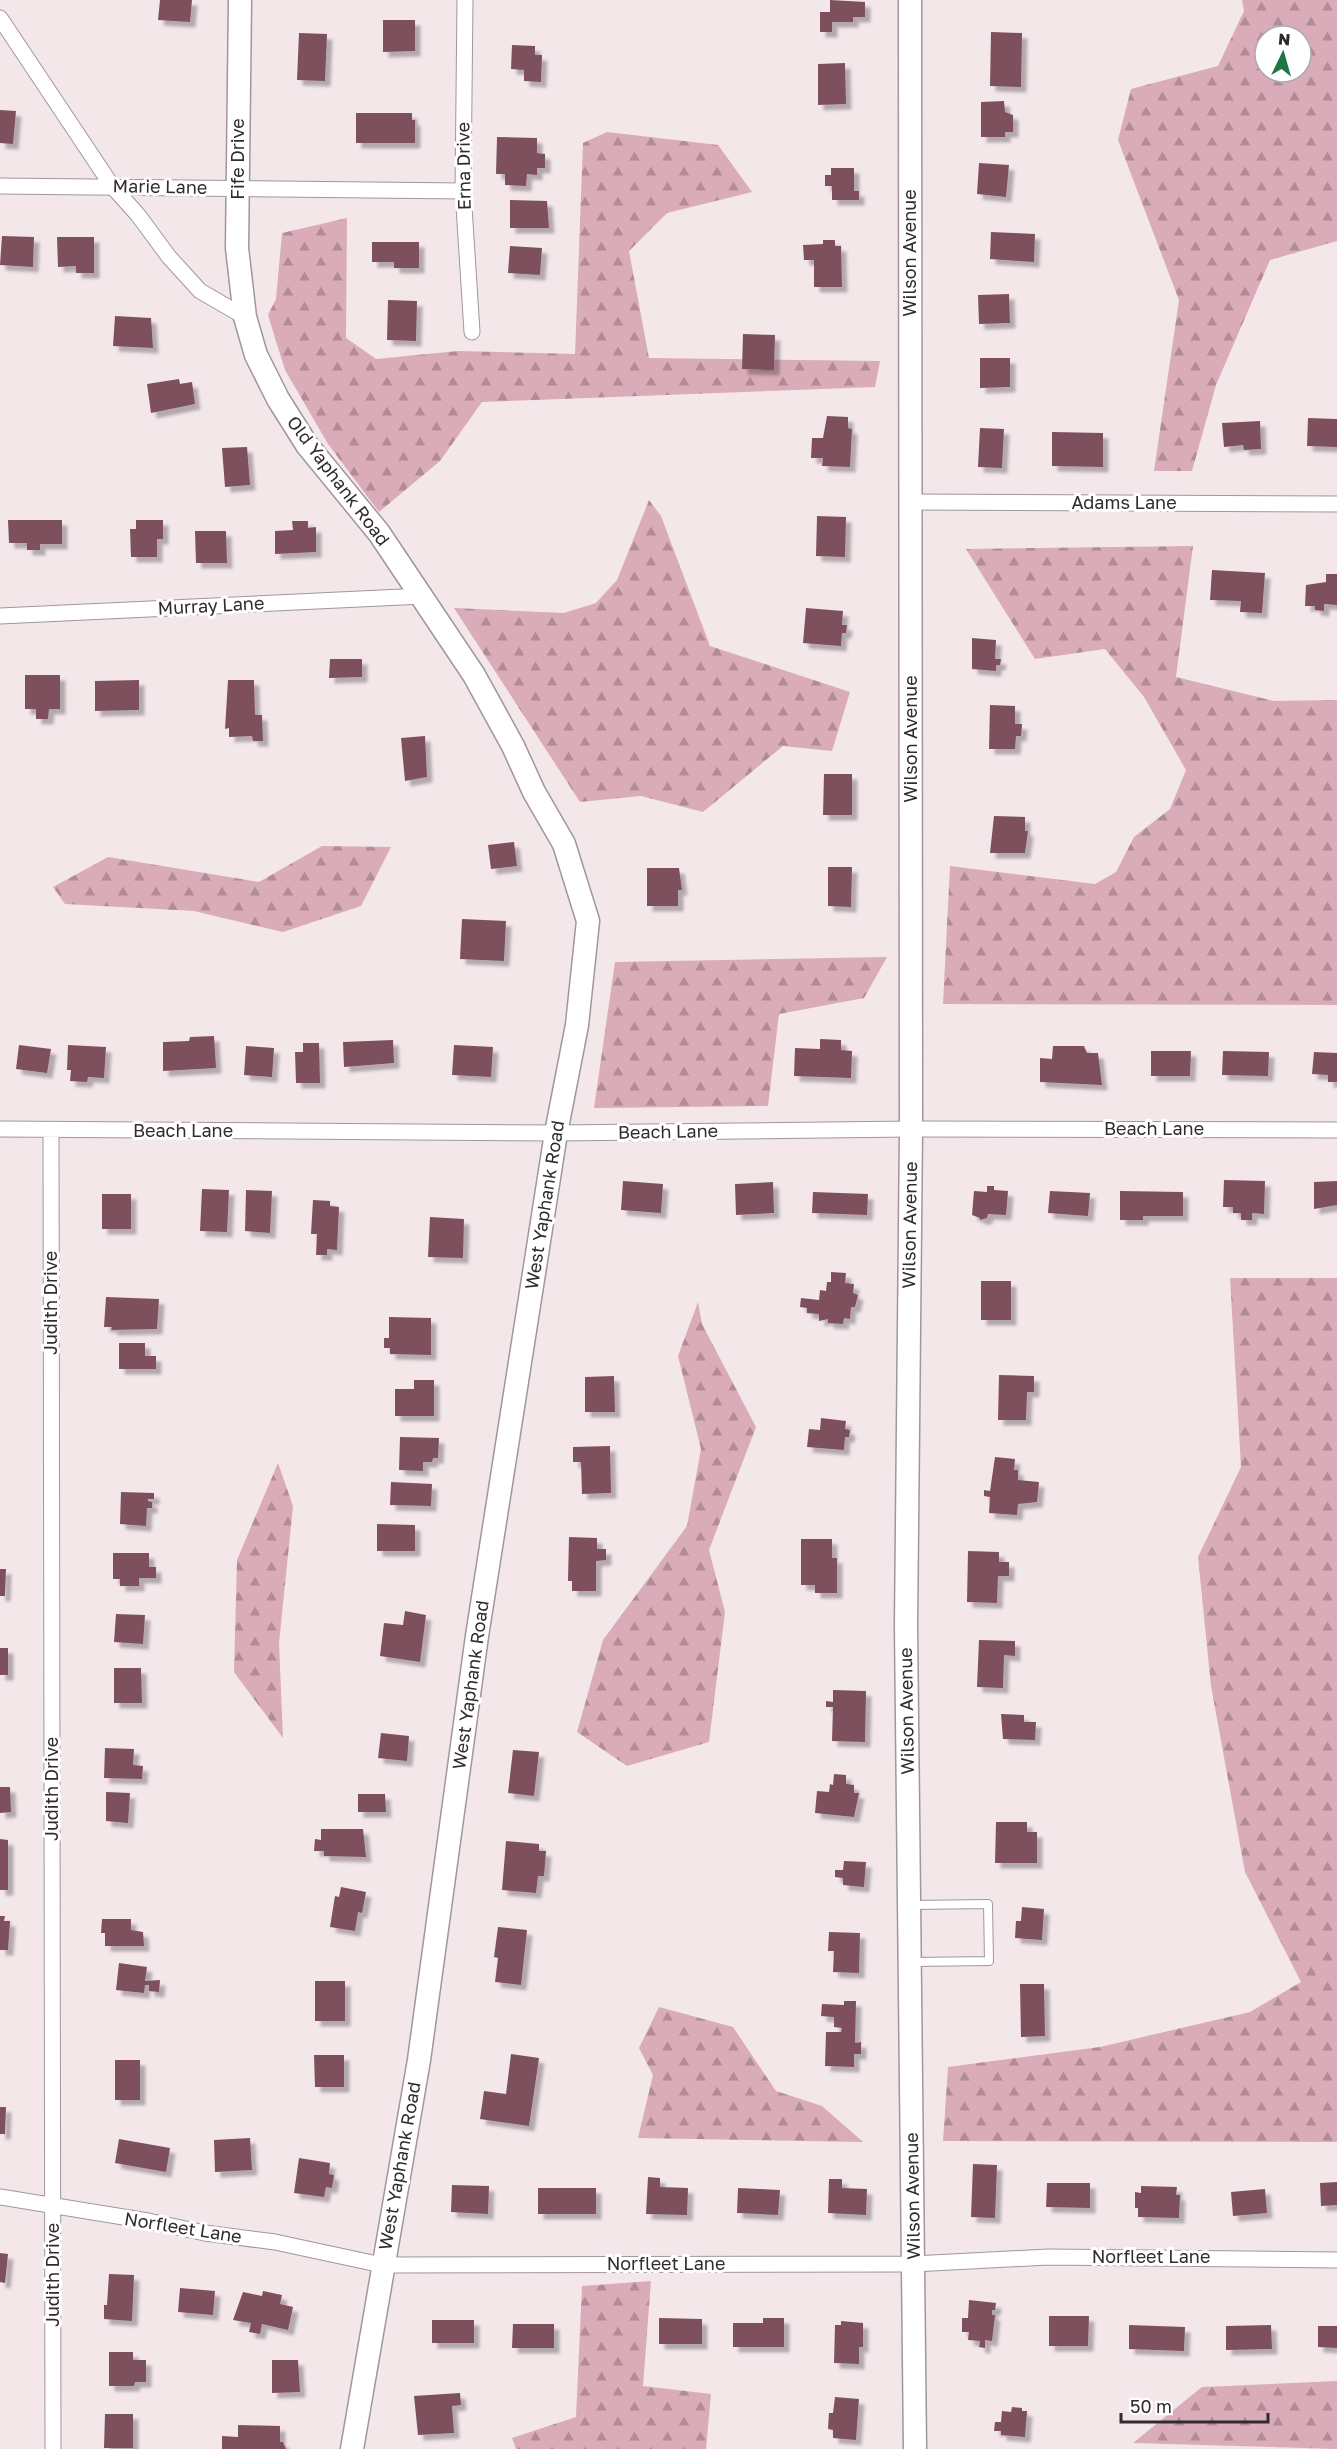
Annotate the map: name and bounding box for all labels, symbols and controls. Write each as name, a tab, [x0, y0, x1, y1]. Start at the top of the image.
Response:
north arrow	[1253, 24, 1313, 84]
text: N	[1277, 29, 1291, 50]
street label: Fife Drive	[226, 118, 248, 200]
street label: Erna Drive	[451, 122, 475, 210]
street label: Marie Lane	[113, 174, 207, 198]
street label: Wilson Avenue	[898, 189, 920, 317]
street label: Old Yaphank Road	[283, 411, 395, 550]
street label: Adams Lane	[1071, 491, 1177, 513]
street label: Murray Lane	[157, 591, 265, 619]
street label: Wilson Avenue	[899, 675, 921, 803]
street label: Beach Lane	[1104, 1117, 1204, 1139]
street label: Beach Lane	[133, 1119, 233, 1141]
street label: West Yaphank Road	[520, 1119, 568, 1291]
street label: Beach Lane	[618, 1119, 718, 1143]
street label: Wilson Avenue	[897, 1161, 921, 1289]
street label: Judith Drive	[39, 1251, 61, 1355]
street label: West Yaphank Road	[447, 1599, 493, 1771]
street label: Wilson Avenue	[894, 1647, 918, 1775]
street label: Judith Drive	[40, 1737, 62, 1841]
street label: West Yaphank Road	[373, 2080, 425, 2252]
street label: Wilson Avenue	[900, 2132, 924, 2260]
street label: Norfleet Lane	[123, 2207, 244, 2247]
street label: Judith Drive	[41, 2223, 63, 2327]
street label: Norfleet Lane	[1092, 2245, 1210, 2267]
street label: Norfleet Lane	[607, 2252, 725, 2274]
scale bar	[1121, 2386, 1268, 2424]
text: 50 m	[1130, 2395, 1172, 2417]

